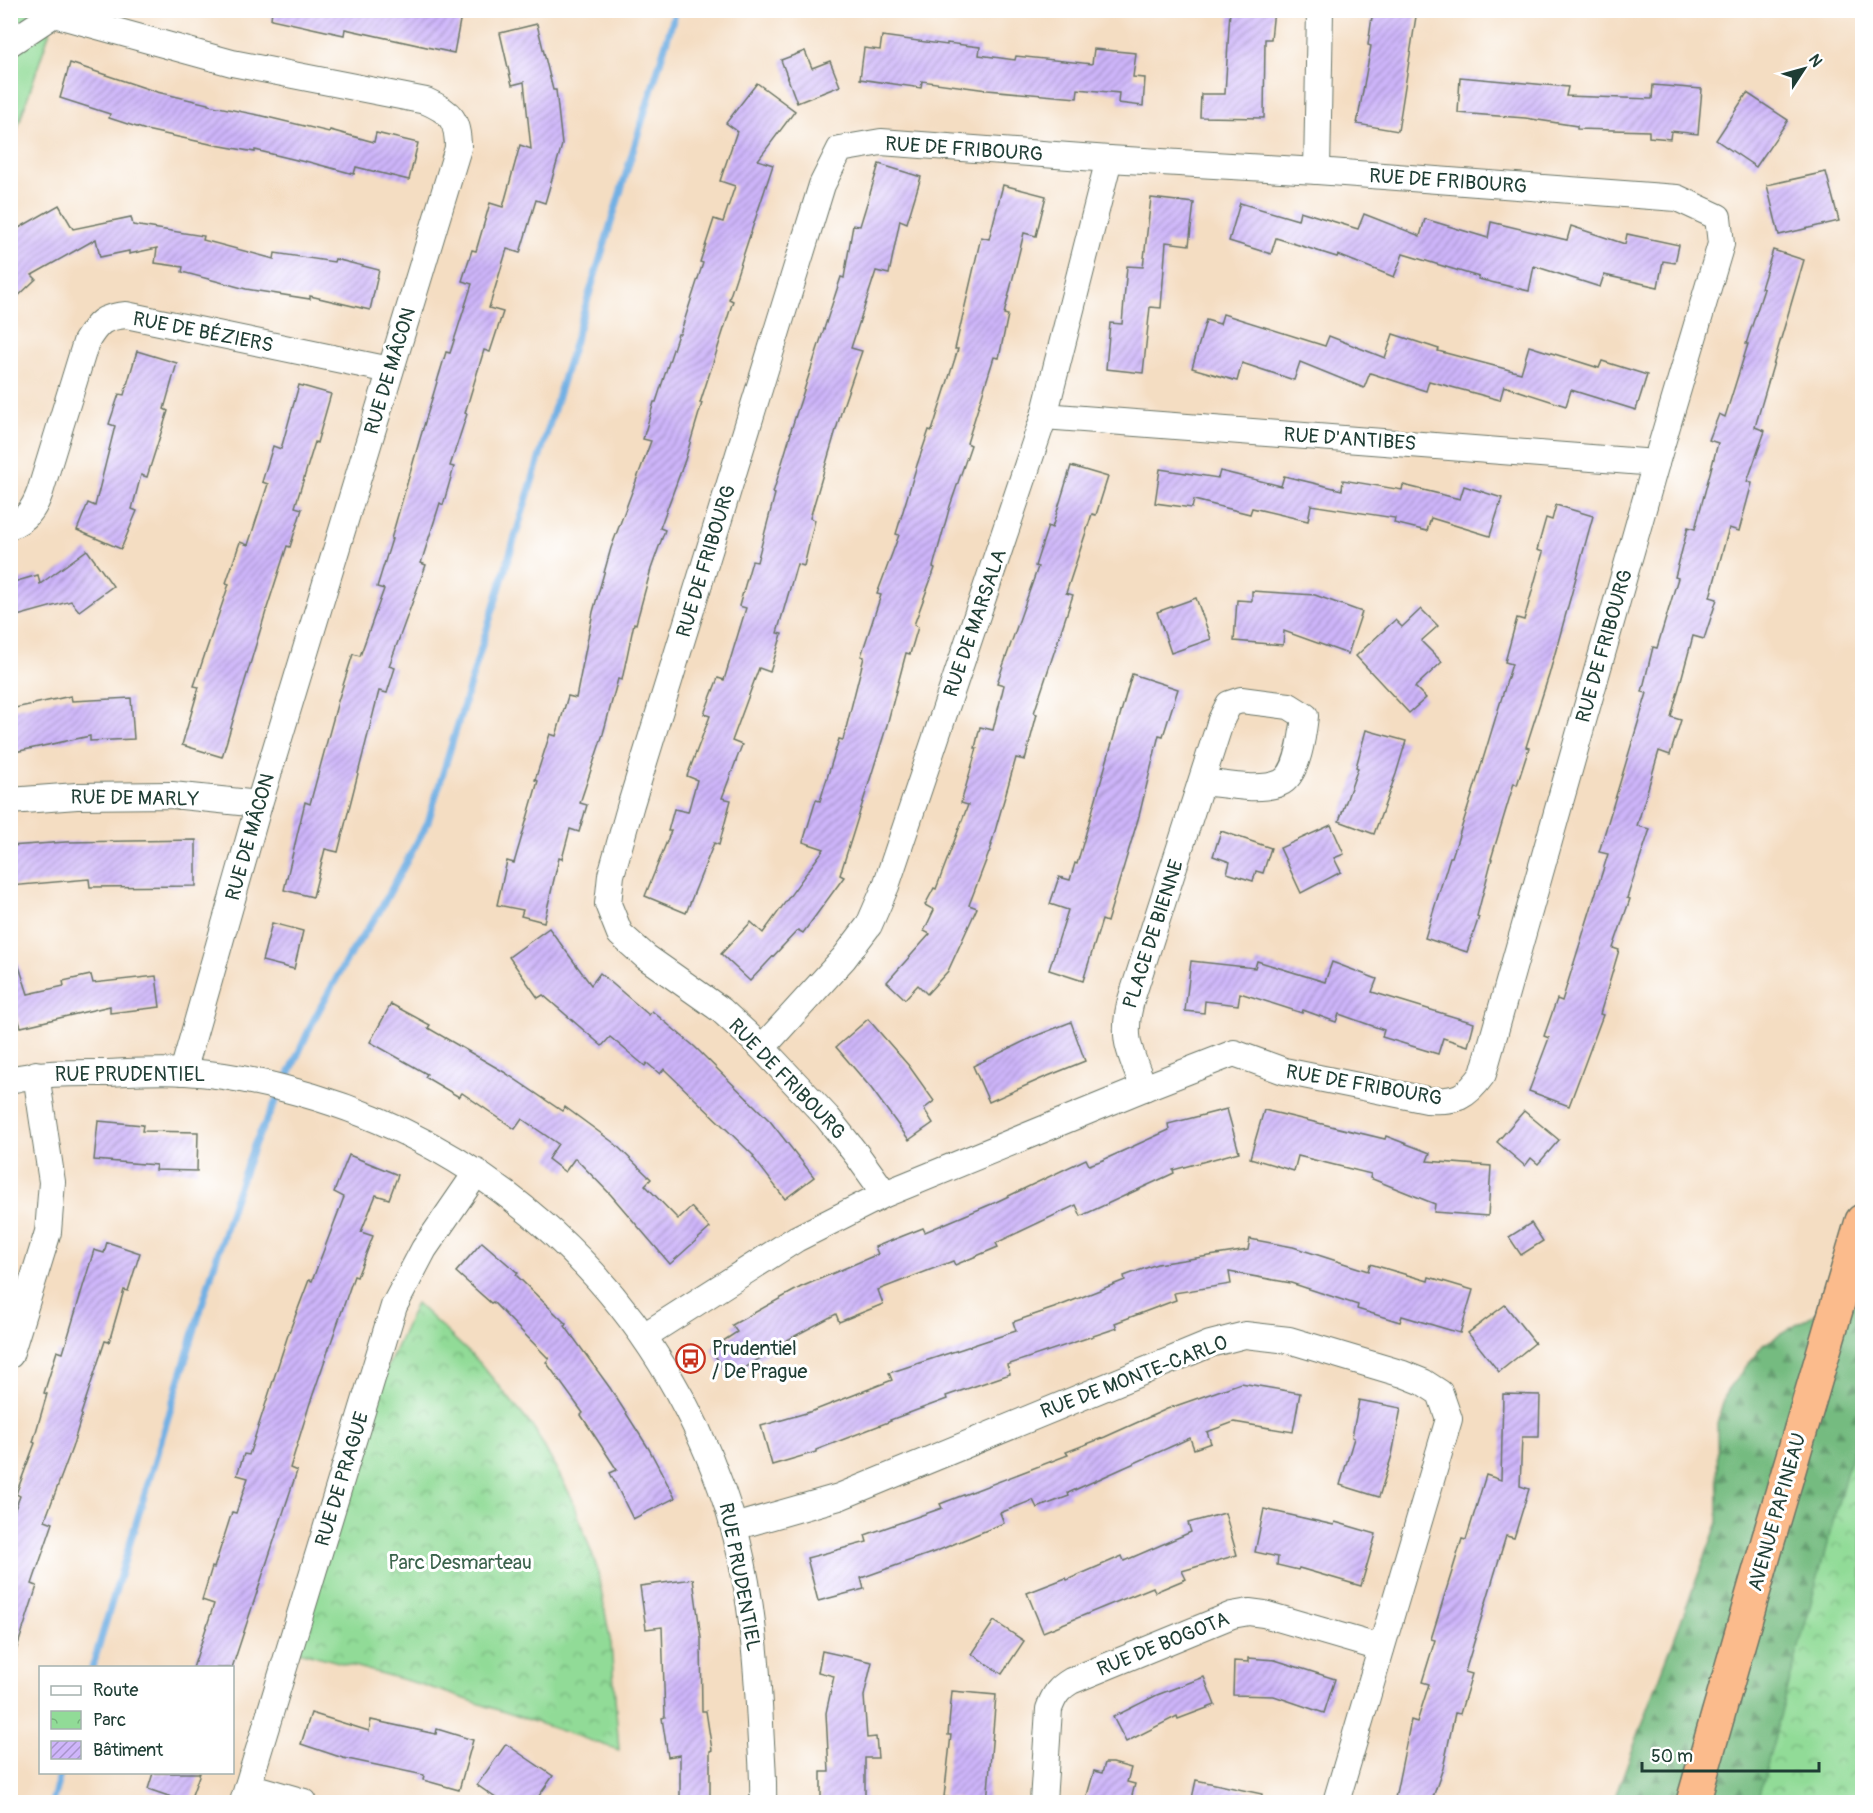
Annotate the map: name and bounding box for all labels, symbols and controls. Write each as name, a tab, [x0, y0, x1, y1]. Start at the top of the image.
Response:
north arrow	[1774, 39, 1834, 99]
text: N	[1804, 51, 1827, 71]
street label: RUE DE FRIBOURG	[884, 131, 1044, 167]
street label: RUE DE FRIBOURG	[1368, 163, 1528, 199]
street label: RUE DE MÂCON	[359, 305, 421, 437]
street label: RUE DE BÉZIERS	[131, 306, 275, 358]
street label: RUE D'ANTIBES	[1283, 422, 1417, 456]
street label: RUE DE FRIBOURG	[671, 482, 741, 640]
street label: RUE DE MARSALA	[938, 546, 1012, 700]
street label: RUE DE FRIBOURG	[1570, 567, 1638, 725]
street label: RUE DE MÂCON	[220, 771, 280, 903]
street label: RUE DE MARLY	[70, 784, 200, 812]
street label: PLACE DE BIENNE	[1117, 856, 1189, 1012]
street label: RUE DE FRIBOURG	[723, 1013, 851, 1145]
street label: RUE DE FRIBOURG	[1284, 1059, 1444, 1111]
street label: RUE PRUDENTIEL	[55, 1062, 205, 1087]
street label: RUE DE MONTE-CARLO	[1037, 1330, 1231, 1424]
place label: Prudentiel / De Prague	[712, 1336, 807, 1384]
bus stop icon: Prudentiel / De Prague	[675, 1343, 707, 1375]
street label: RUE DE PRAGUE	[310, 1409, 374, 1549]
street label: AVENUE PAPINEAU	[1742, 1430, 1812, 1594]
street label: RUE PRUDENTIEL	[713, 1501, 767, 1653]
park label: Parc Desmarteau	[388, 1550, 532, 1575]
street label: RUE DE BOGOTA	[1093, 1606, 1233, 1682]
legend	[39, 1666, 234, 1774]
text: Route	[93, 1679, 138, 1702]
text: Parc	[93, 1709, 126, 1732]
scale bar	[1642, 1735, 1819, 1773]
text: Bâtiment	[93, 1739, 164, 1762]
text: 50 m	[1651, 1745, 1693, 1768]

